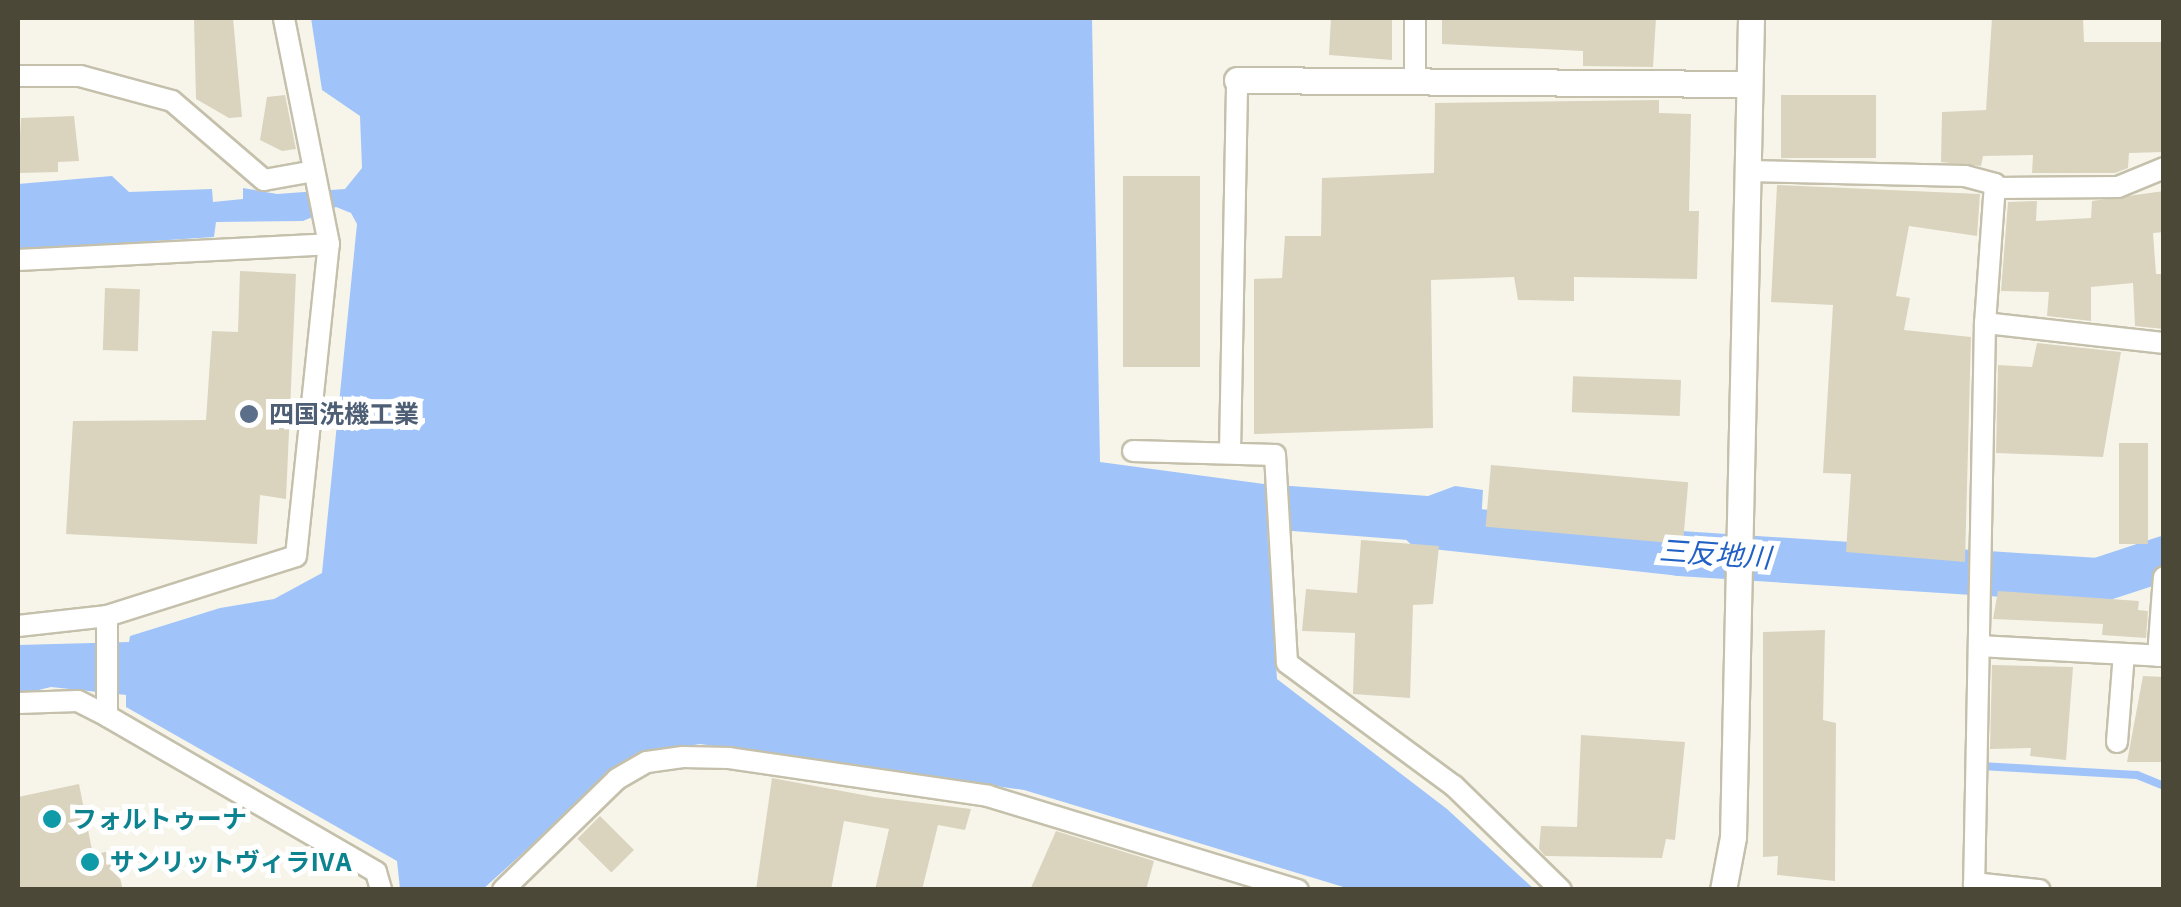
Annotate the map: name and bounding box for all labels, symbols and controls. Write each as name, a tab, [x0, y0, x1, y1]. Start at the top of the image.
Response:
place label: 四国洗機工業	[269, 399, 419, 429]
marker: 四国洗機工業	[238, 403, 260, 425]
water label: 三反地川	[1658, 533, 1772, 575]
place label: フォルトゥーナ	[72, 804, 247, 834]
marker: フォルトゥーナ	[41, 808, 63, 830]
place label: サンリットヴィラⅣA	[110, 847, 352, 877]
marker: サンリットヴィラⅣA	[79, 851, 101, 873]

